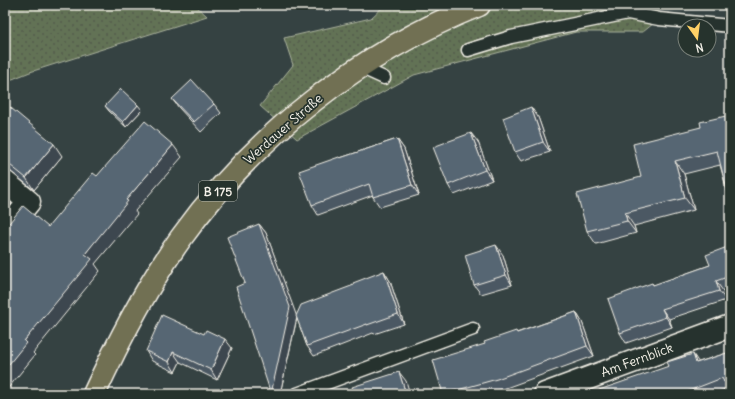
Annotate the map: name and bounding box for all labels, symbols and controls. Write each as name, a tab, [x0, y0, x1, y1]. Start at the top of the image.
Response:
north arrow	[677, 18, 717, 58]
text: N	[694, 40, 705, 55]
street label: Werdauer Straße	[240, 90, 326, 168]
road number: B 175	[199, 181, 237, 201]
street label: Am Fernblick	[599, 339, 676, 381]

